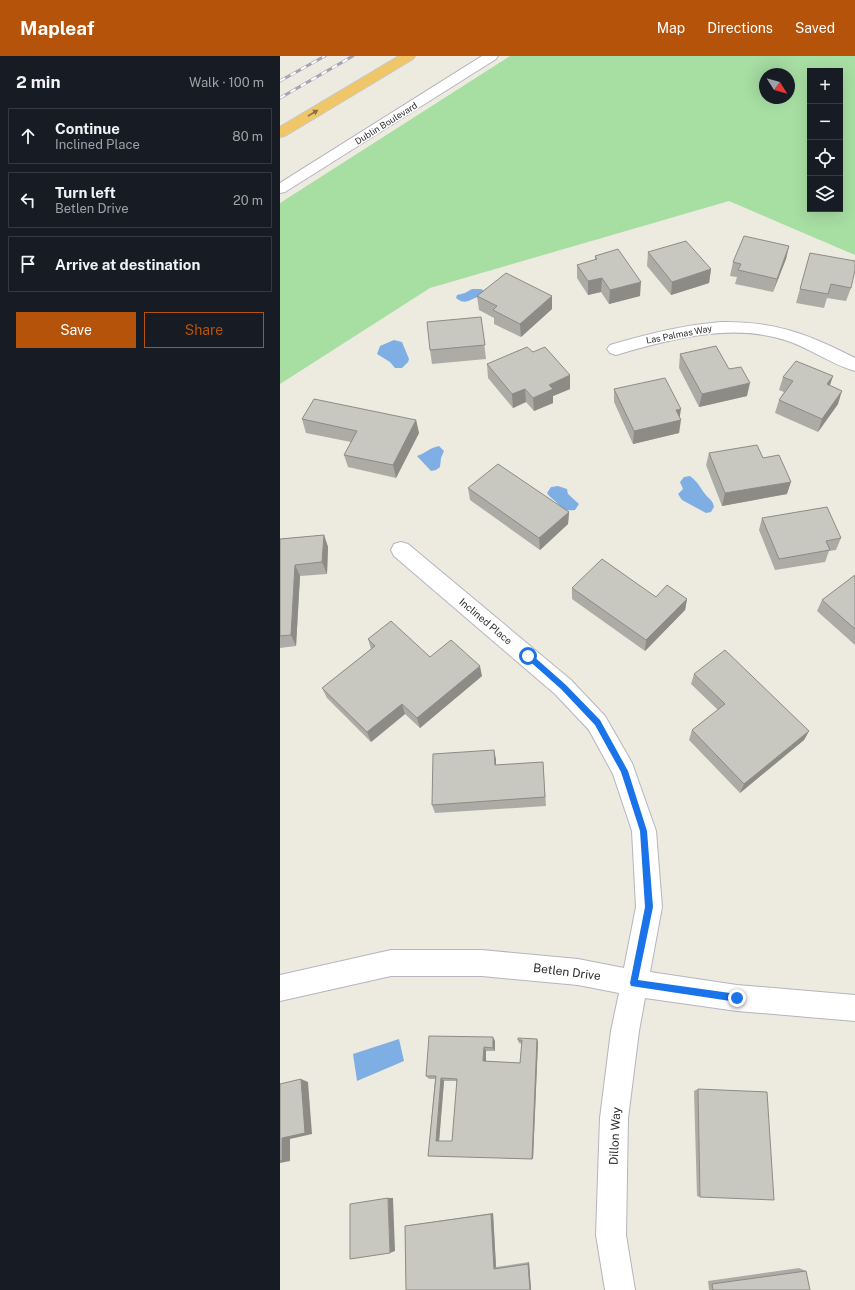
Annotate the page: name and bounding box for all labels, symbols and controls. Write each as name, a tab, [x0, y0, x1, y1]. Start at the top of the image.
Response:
text: Mapleaf	[20, 17, 94, 39]
text: Map	[657, 20, 685, 36]
text: Directions	[707, 20, 773, 36]
text: Saved	[795, 20, 835, 36]
north arrow	[759, 68, 795, 104]
map controls	[807, 68, 843, 212]
button: +	[807, 68, 843, 104]
text: 2 min	[16, 72, 61, 92]
text: Walk · 100 m	[189, 75, 264, 90]
street label: Dublin Boulevard	[353, 99, 419, 147]
button: −	[807, 104, 843, 140]
one-way arrow	[307, 109, 319, 116]
text: Continue	[55, 120, 120, 137]
icon: ahead	[17, 125, 39, 147]
text: 80 m	[232, 129, 263, 144]
text: Inclined Place	[55, 137, 140, 152]
button: locate	[807, 140, 843, 176]
button: layers	[807, 176, 843, 212]
text: Turn left	[55, 184, 116, 201]
icon: left	[17, 189, 39, 211]
text: 20 m	[233, 193, 263, 208]
text: Betlen Drive	[55, 201, 129, 216]
icon: arrive	[17, 253, 39, 275]
text: Arrive at destination	[55, 256, 200, 273]
button: Save	[16, 312, 136, 348]
button: Share	[144, 312, 264, 348]
street label: Las Palmas Way	[645, 322, 713, 346]
street label: Inclined Place	[457, 595, 515, 647]
route start	[519, 647, 537, 665]
street label: Betlen Drive	[532, 961, 602, 983]
route end	[728, 989, 746, 1007]
street label: Dillon Way	[606, 1106, 624, 1165]

